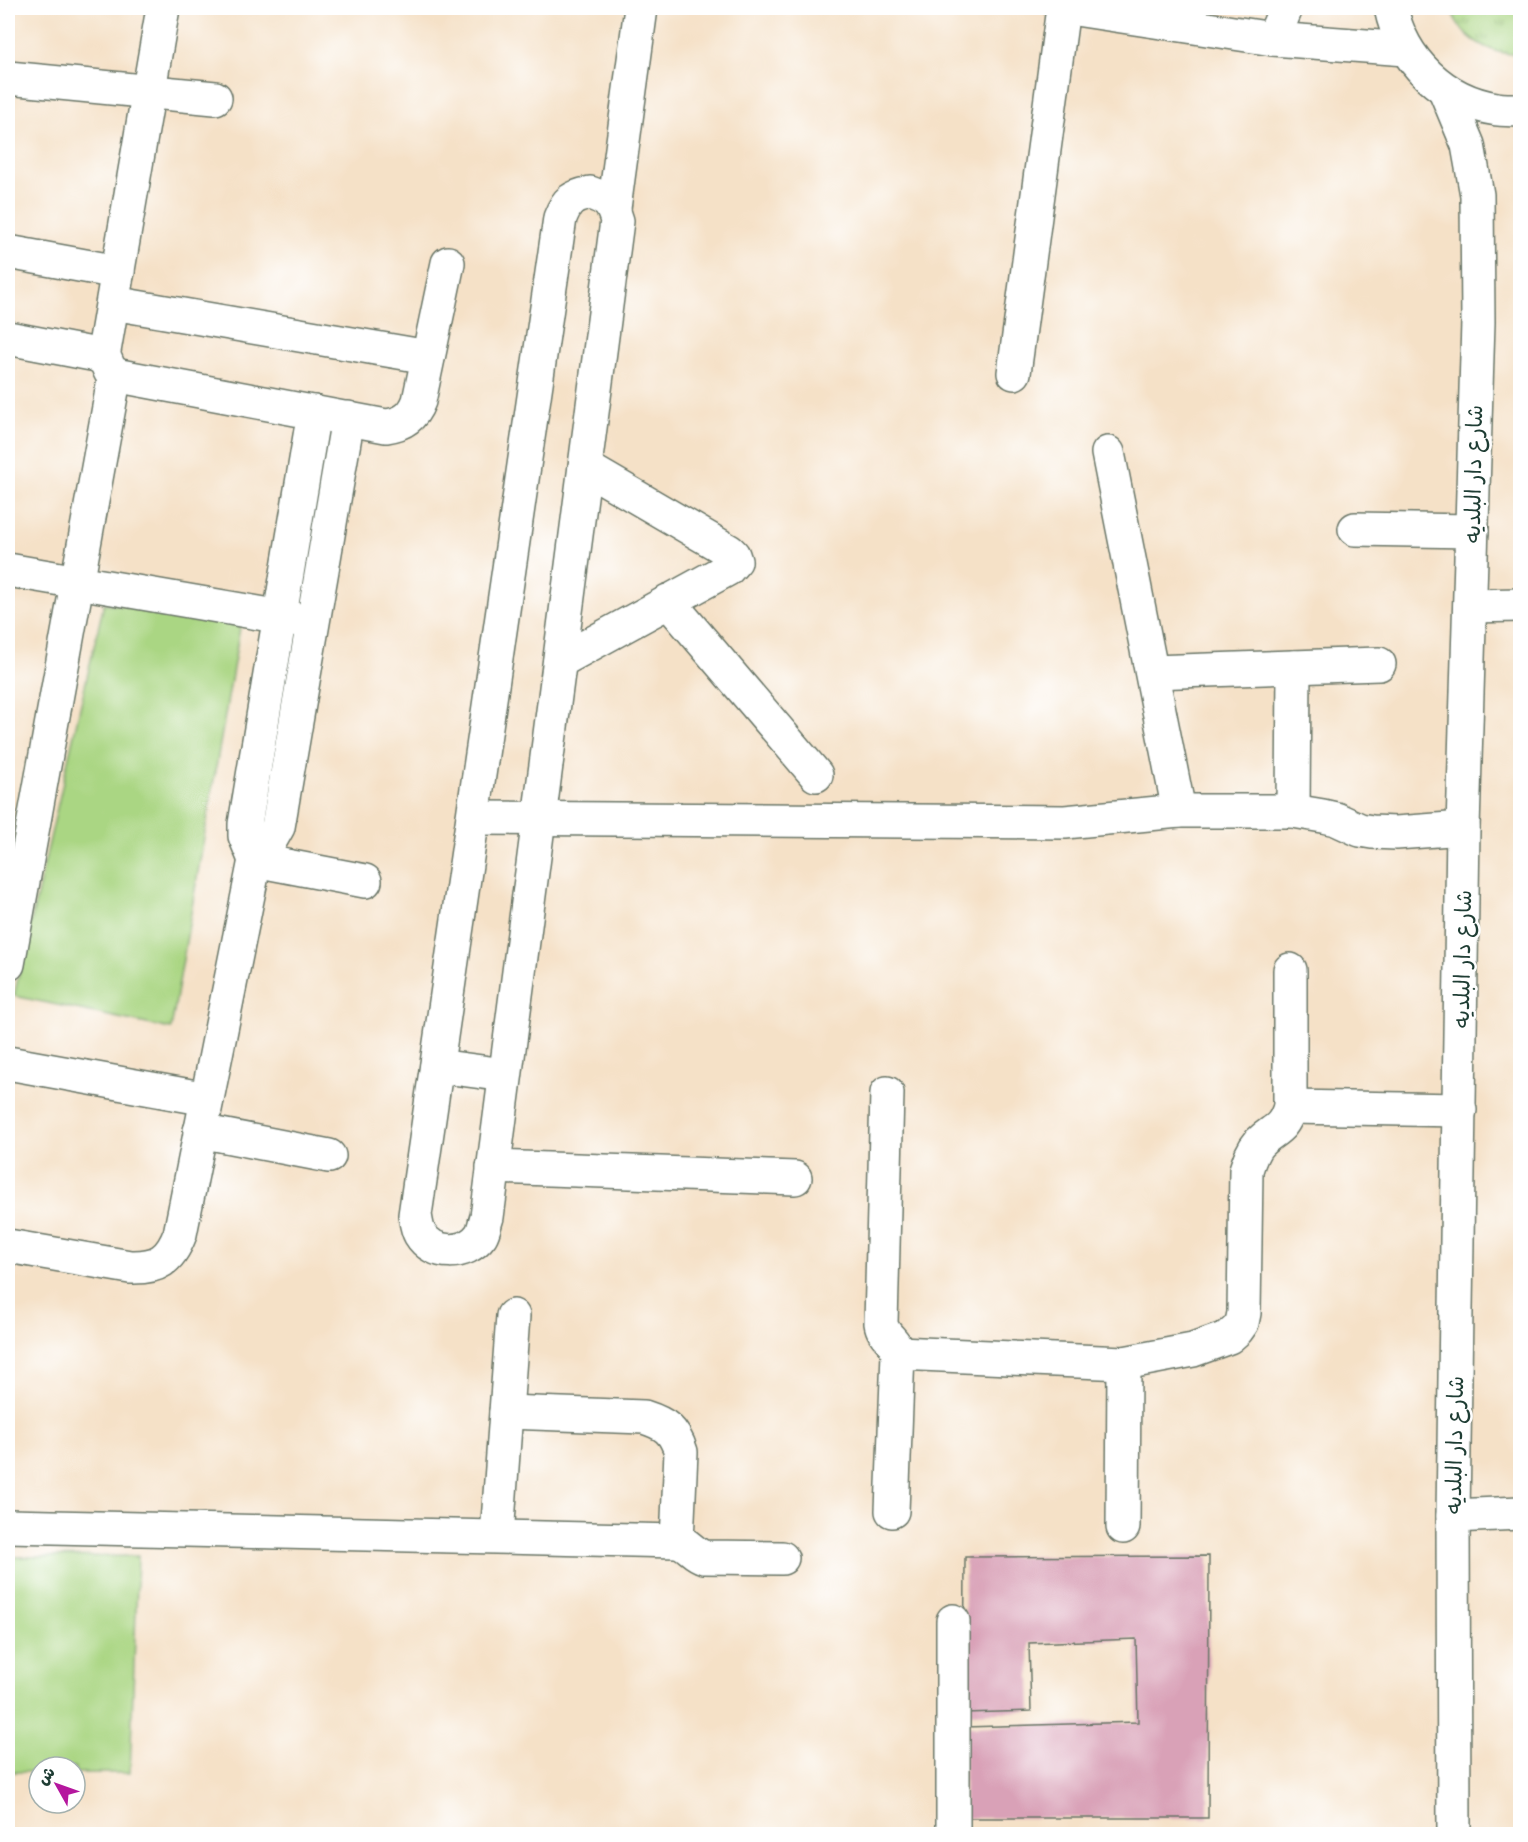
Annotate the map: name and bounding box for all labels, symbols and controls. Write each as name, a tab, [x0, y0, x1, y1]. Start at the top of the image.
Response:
street label: شارع دار البلديه	[1460, 405, 1490, 543]
street label: شارع دار البلديه	[1449, 890, 1479, 1028]
street label: شارع دار البلديه	[1441, 1376, 1471, 1514]
north arrow	[27, 1755, 87, 1815]
text: ش	[33, 1763, 60, 1790]

